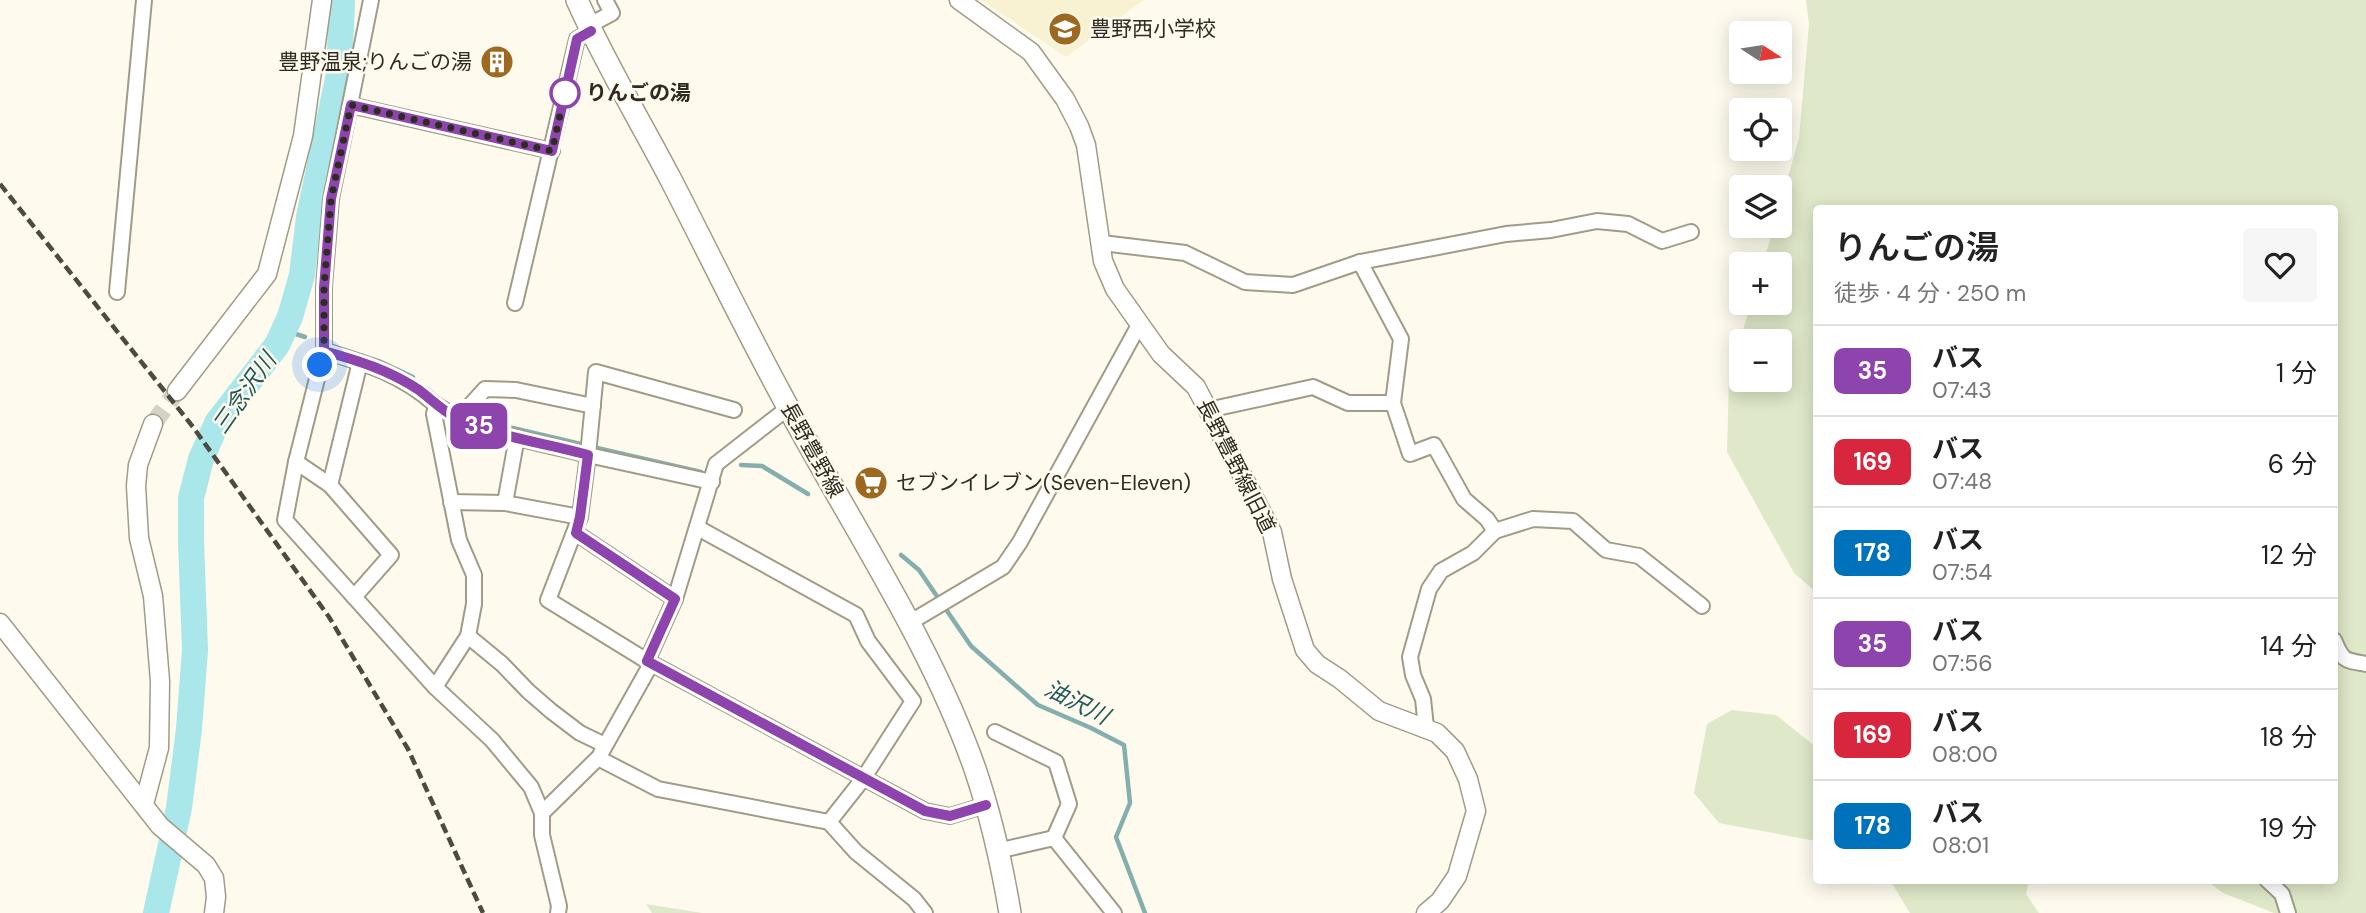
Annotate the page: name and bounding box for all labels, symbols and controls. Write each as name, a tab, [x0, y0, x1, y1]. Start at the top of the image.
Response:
school or university icon: 豊野西小学校	[1046, 10, 1084, 48]
place label: 豊野西小学校	[1090, 15, 1216, 43]
north arrow	[1729, 21, 1792, 84]
map controls	[1729, 21, 1792, 392]
building icon: 豊野温泉;りんごの湯	[478, 43, 516, 81]
place label: 豊野温泉;りんごの湯	[278, 48, 472, 76]
marker: りんごの湯	[550, 78, 580, 108]
place label: りんごの湯	[586, 79, 691, 107]
button: locate	[1729, 98, 1792, 161]
button: layers	[1729, 175, 1792, 238]
text: りんごの湯	[1834, 226, 1999, 269]
button: heart	[2243, 228, 2317, 302]
button: +	[1729, 252, 1792, 315]
text: 徒歩 · 4 分 · 250 m	[1834, 278, 2026, 308]
button: −	[1729, 329, 1792, 392]
text: バス	[1932, 341, 1984, 375]
water label: 三念沢川	[205, 344, 284, 439]
your location	[302, 347, 337, 382]
text: 35	[1858, 355, 1887, 386]
text: 1 分	[2276, 356, 2317, 390]
text: 07:43	[1932, 375, 1992, 405]
street label: 長野豊野線旧道	[1190, 394, 1282, 538]
street label: 長野豊野線	[774, 397, 850, 503]
line badge: 35	[448, 403, 510, 449]
text: 35	[464, 410, 494, 441]
text: バス	[1932, 432, 1984, 466]
text: 169	[1853, 446, 1892, 477]
text: 6 分	[2268, 447, 2317, 481]
supermarket icon: セブンイレブン(Seven-Eleven)	[852, 464, 890, 502]
text: 07:48	[1932, 466, 1992, 496]
place label: セブンイレブン(Seven-Eleven)	[896, 469, 1191, 497]
text: バス	[1932, 523, 1984, 557]
text: 178	[1854, 537, 1891, 568]
text: 12 分	[2261, 538, 2317, 572]
text: 07:54	[1932, 557, 1992, 587]
text: バス	[1932, 614, 1984, 648]
text: 35	[1858, 628, 1887, 659]
text: 14 分	[2260, 629, 2317, 663]
text: 07:56	[1932, 648, 1993, 678]
water label: 油沢川	[1039, 673, 1117, 732]
text: バス	[1932, 705, 1984, 739]
text: 169	[1853, 719, 1892, 750]
text: 18 分	[2260, 720, 2317, 754]
text: 08:00	[1932, 739, 1998, 769]
text: バス	[1932, 796, 1984, 830]
text: 178	[1854, 810, 1891, 841]
text: 19 分	[2260, 811, 2317, 845]
text: 08:01	[1932, 830, 1989, 860]

